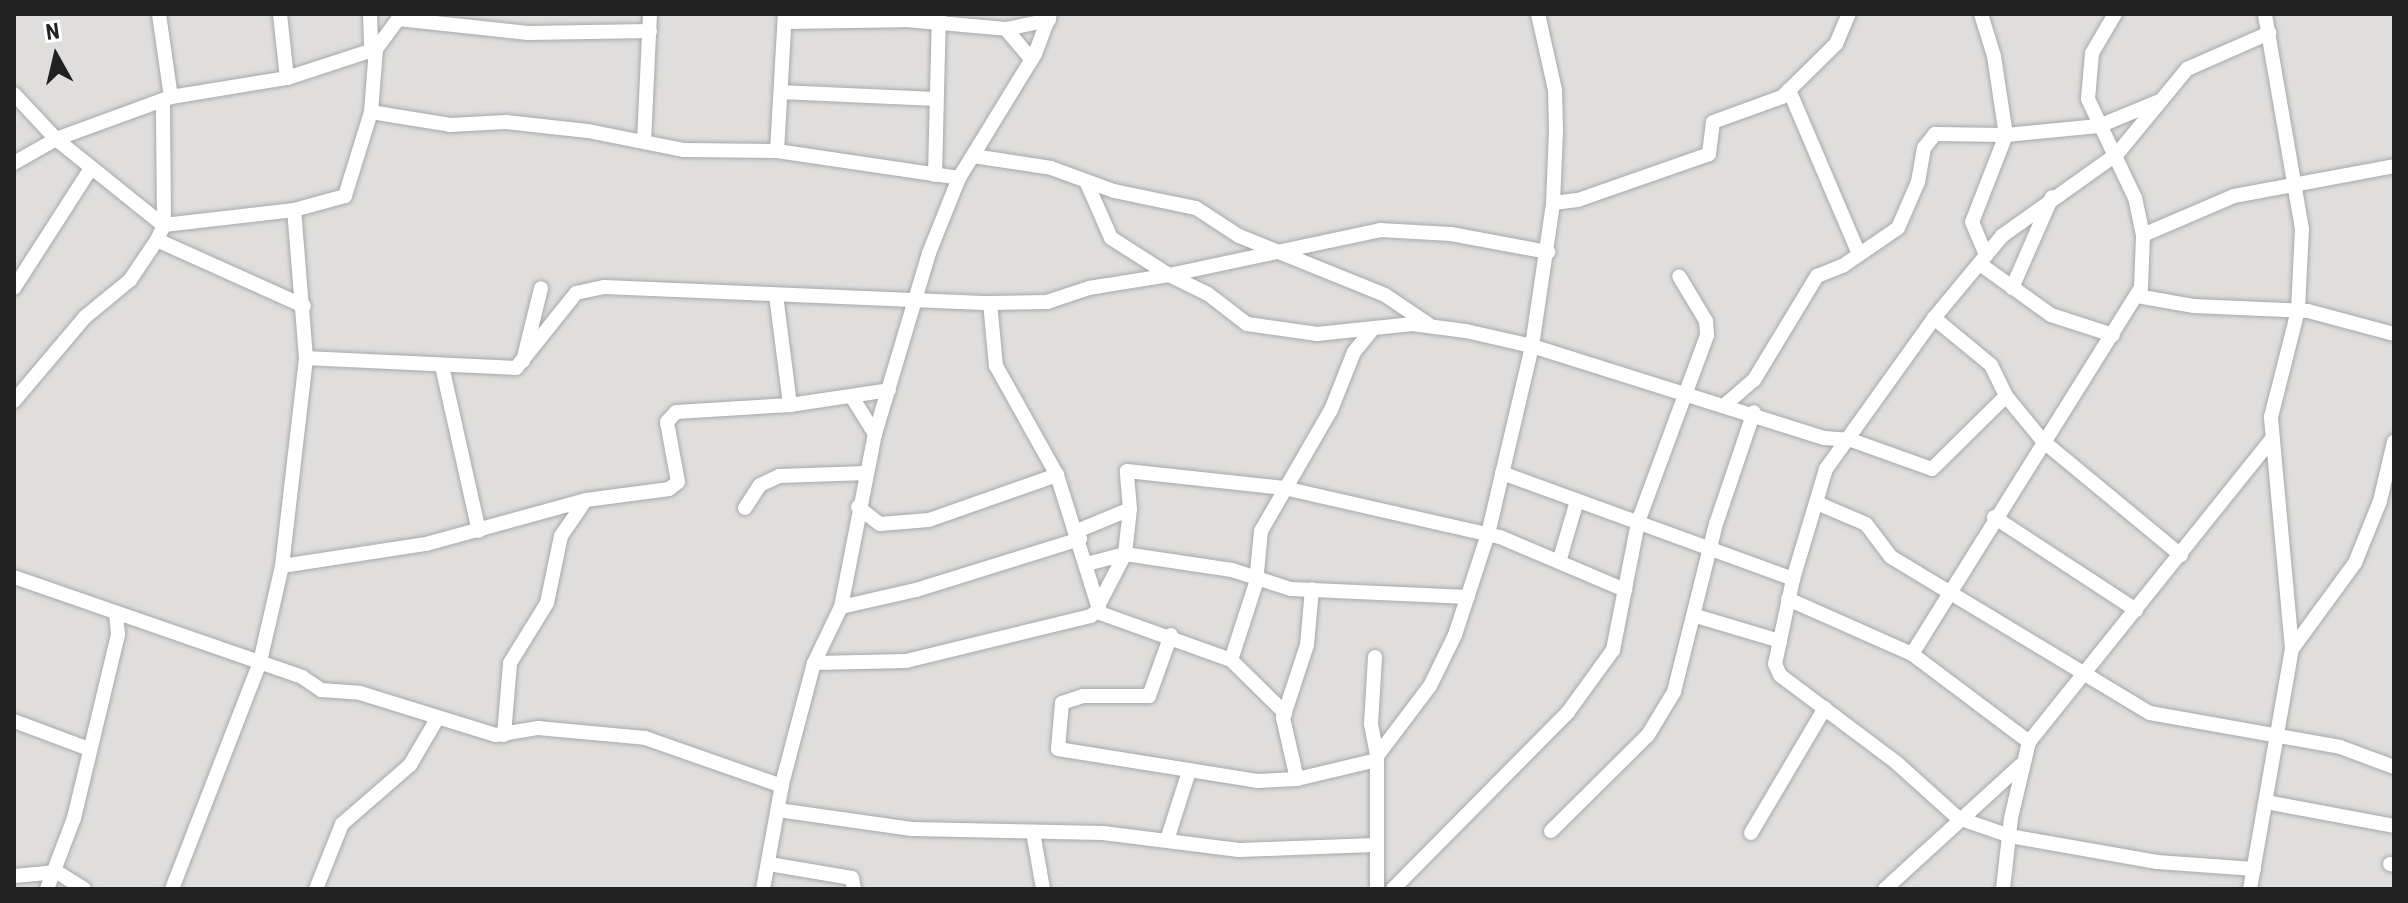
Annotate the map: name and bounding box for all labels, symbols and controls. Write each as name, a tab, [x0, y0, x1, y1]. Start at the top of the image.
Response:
north arrow	[16, 16, 96, 96]
text: N	[44, 18, 61, 45]

